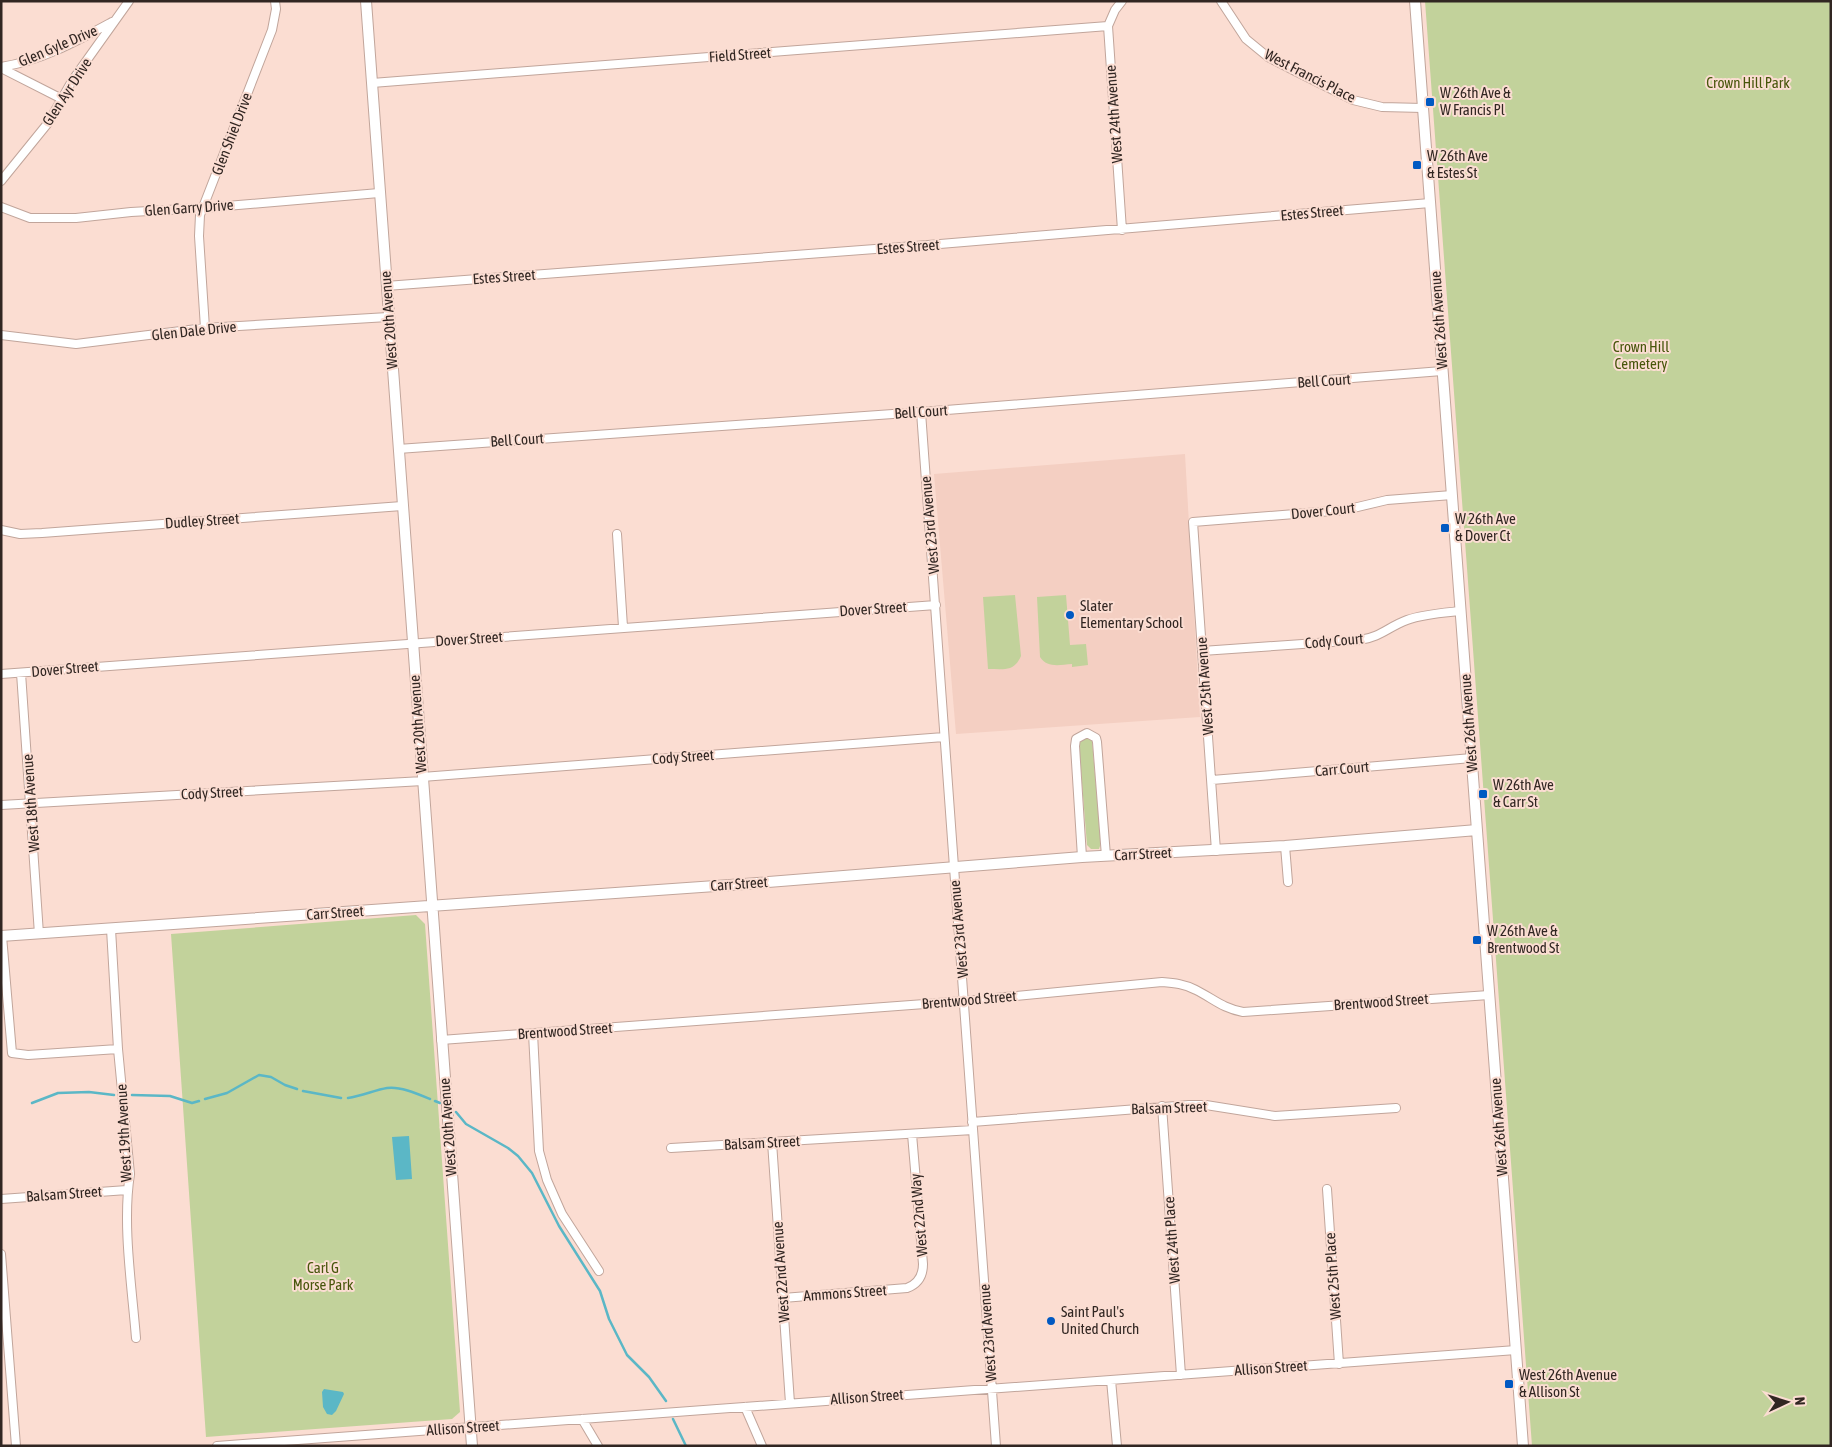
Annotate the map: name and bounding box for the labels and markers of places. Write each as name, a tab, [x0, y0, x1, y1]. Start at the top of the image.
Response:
place label: W 26th Ave & W Francis Pl	[1440, 84, 1511, 118]
marker: W 26th Ave & W Francis Pl	[1424, 96, 1436, 108]
place label: W 26th Ave & Estes St	[1427, 147, 1488, 181]
marker: W 26th Ave & Estes St	[1411, 159, 1423, 171]
place label: W 26th Ave & Dover Ct	[1455, 510, 1516, 544]
marker: W 26th Ave & Dover Ct	[1439, 522, 1451, 534]
place label: Slater Elementary School	[1080, 597, 1183, 631]
marker: Slater Elementary School	[1064, 609, 1076, 621]
place label: W 26th Ave & Carr St	[1493, 776, 1554, 810]
marker: W 26th Ave & Carr St	[1477, 788, 1489, 800]
place label: W 26th Ave & Brentwood St	[1487, 922, 1560, 956]
marker: W 26th Ave & Brentwood St	[1471, 934, 1483, 946]
place label: Saint Paul's United Church	[1061, 1303, 1139, 1337]
marker: Saint Paul's United Church	[1045, 1315, 1057, 1327]
place label: West 26th Avenue & Allison St	[1519, 1366, 1617, 1400]
marker: West 26th Avenue & Allison St	[1503, 1378, 1515, 1390]

